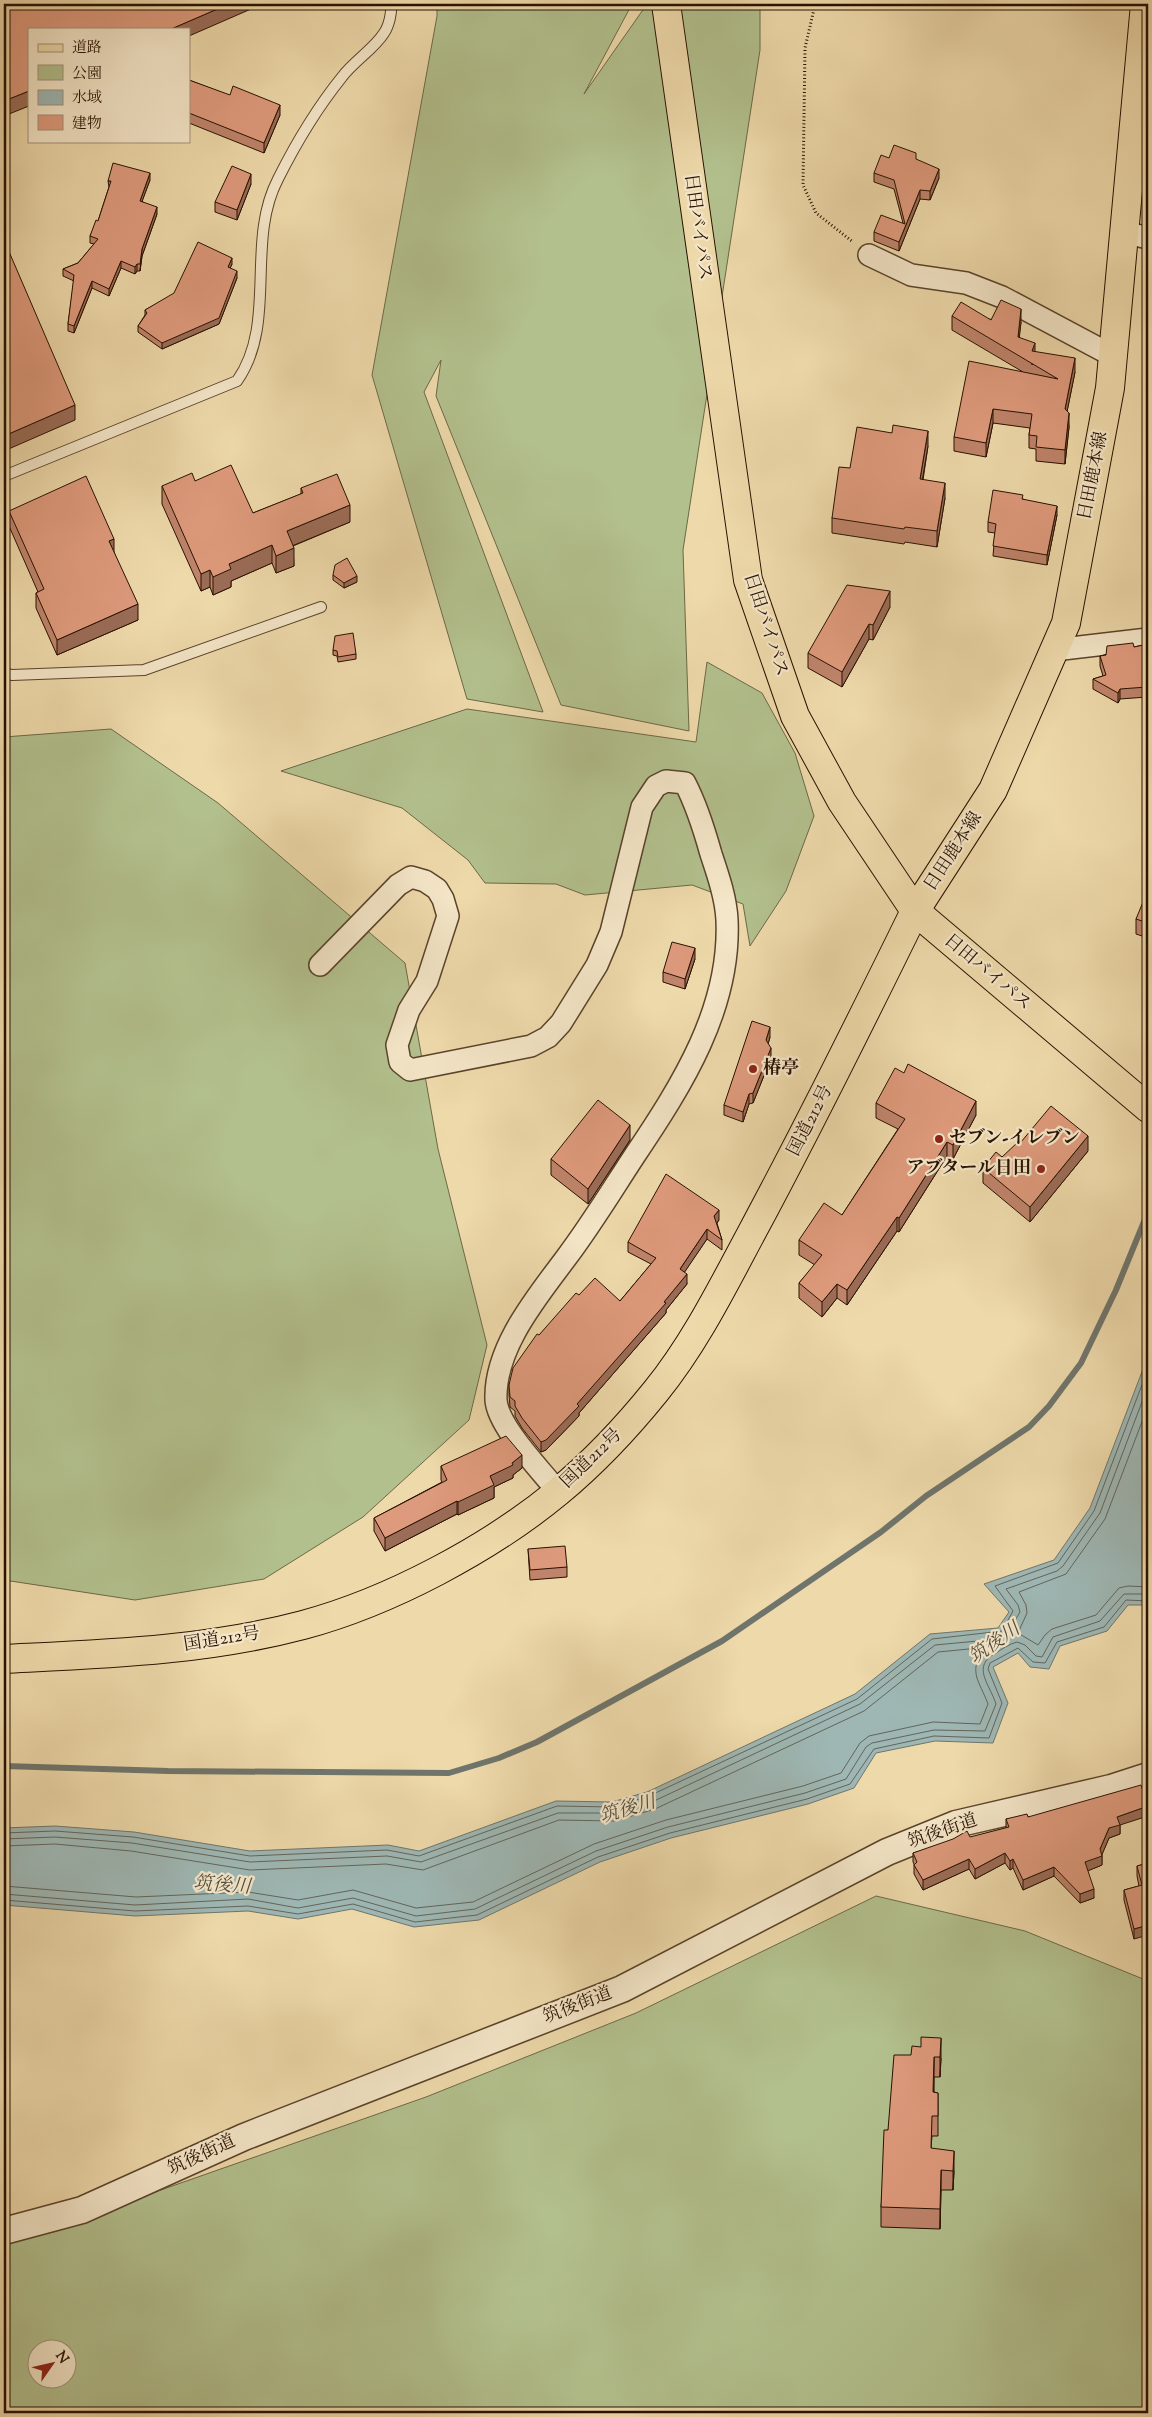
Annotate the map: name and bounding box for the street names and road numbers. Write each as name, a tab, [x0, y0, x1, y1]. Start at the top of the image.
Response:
street label: 日田バイパス	[677, 172, 717, 282]
street label: 日田鹿本線	[1073, 429, 1115, 523]
street label: 日田バイパス	[736, 570, 794, 680]
street label: 日田鹿本線	[919, 807, 989, 897]
street label: 日田バイパス	[937, 928, 1037, 1018]
street label: 国道212号	[782, 1081, 840, 1161]
street label: 国道212号	[555, 1423, 629, 1495]
street label: 国道212号	[182, 1621, 262, 1659]
street label: 筑後街道	[905, 1808, 981, 1856]
street label: 筑後街道	[540, 1981, 616, 2031]
street label: 筑後街道	[164, 2129, 240, 2183]

